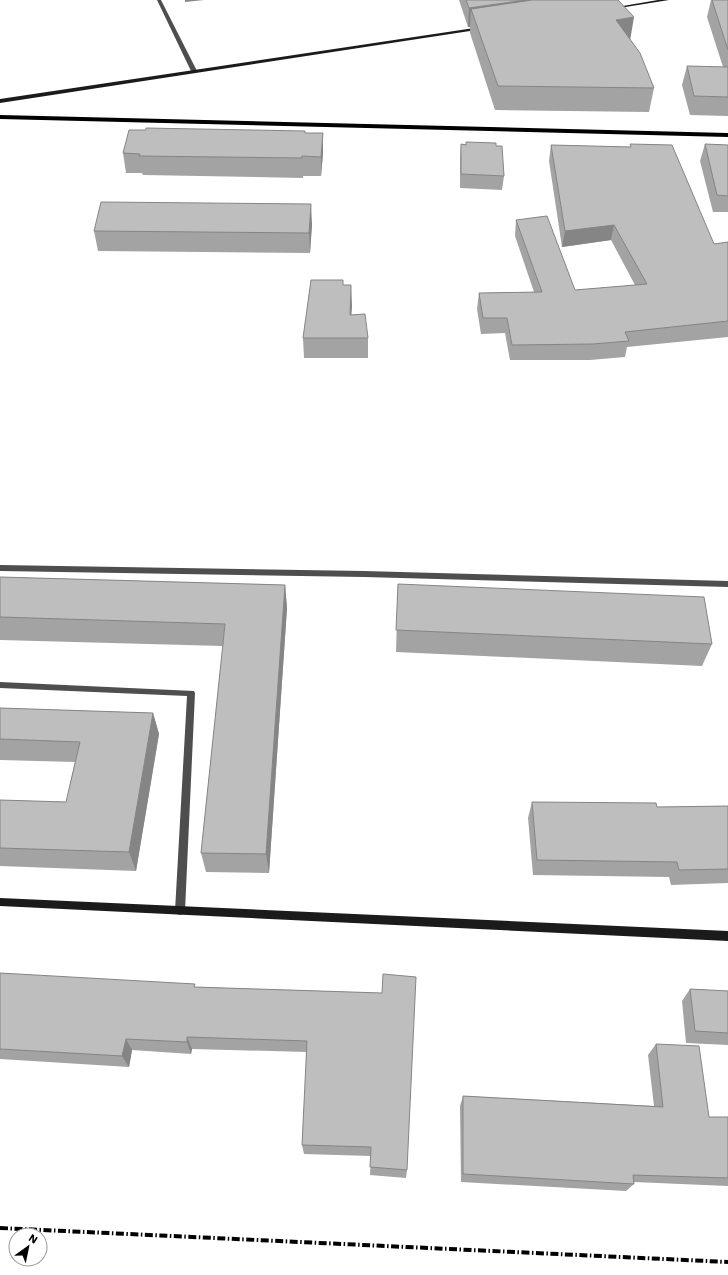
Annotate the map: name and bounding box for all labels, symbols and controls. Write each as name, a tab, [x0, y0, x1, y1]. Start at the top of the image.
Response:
north arrow	[8, 1227, 48, 1267]
text: N	[26, 1231, 40, 1247]

